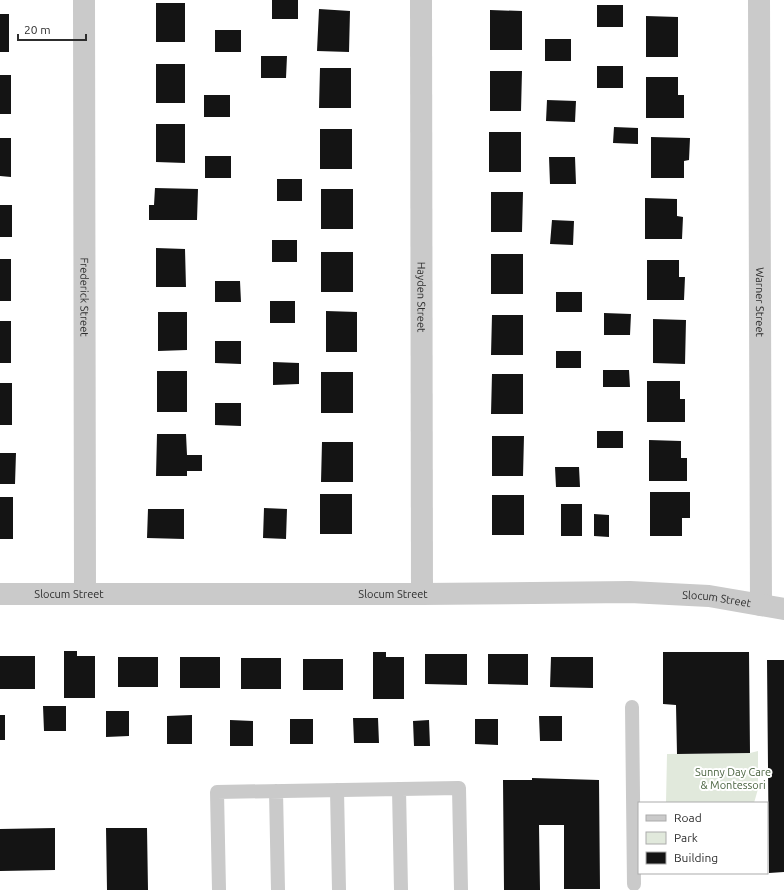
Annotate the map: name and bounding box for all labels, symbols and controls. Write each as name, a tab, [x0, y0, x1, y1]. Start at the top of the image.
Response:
scale bar	[18, 16, 86, 42]
text: 20 m	[24, 23, 51, 36]
street label: Frederick Street	[78, 257, 91, 337]
street label: Hayden Street	[415, 262, 428, 333]
street label: Warner Street	[754, 267, 766, 337]
street label: Slocum Street	[34, 588, 104, 600]
street label: Slocum Street	[358, 588, 428, 600]
street label: Slocum Street	[682, 589, 753, 609]
park label: Sunny Day Care & Montessori	[695, 766, 771, 791]
legend	[638, 802, 768, 874]
text: Road	[674, 811, 702, 824]
text: Park	[674, 831, 698, 844]
text: Building	[674, 851, 718, 864]

